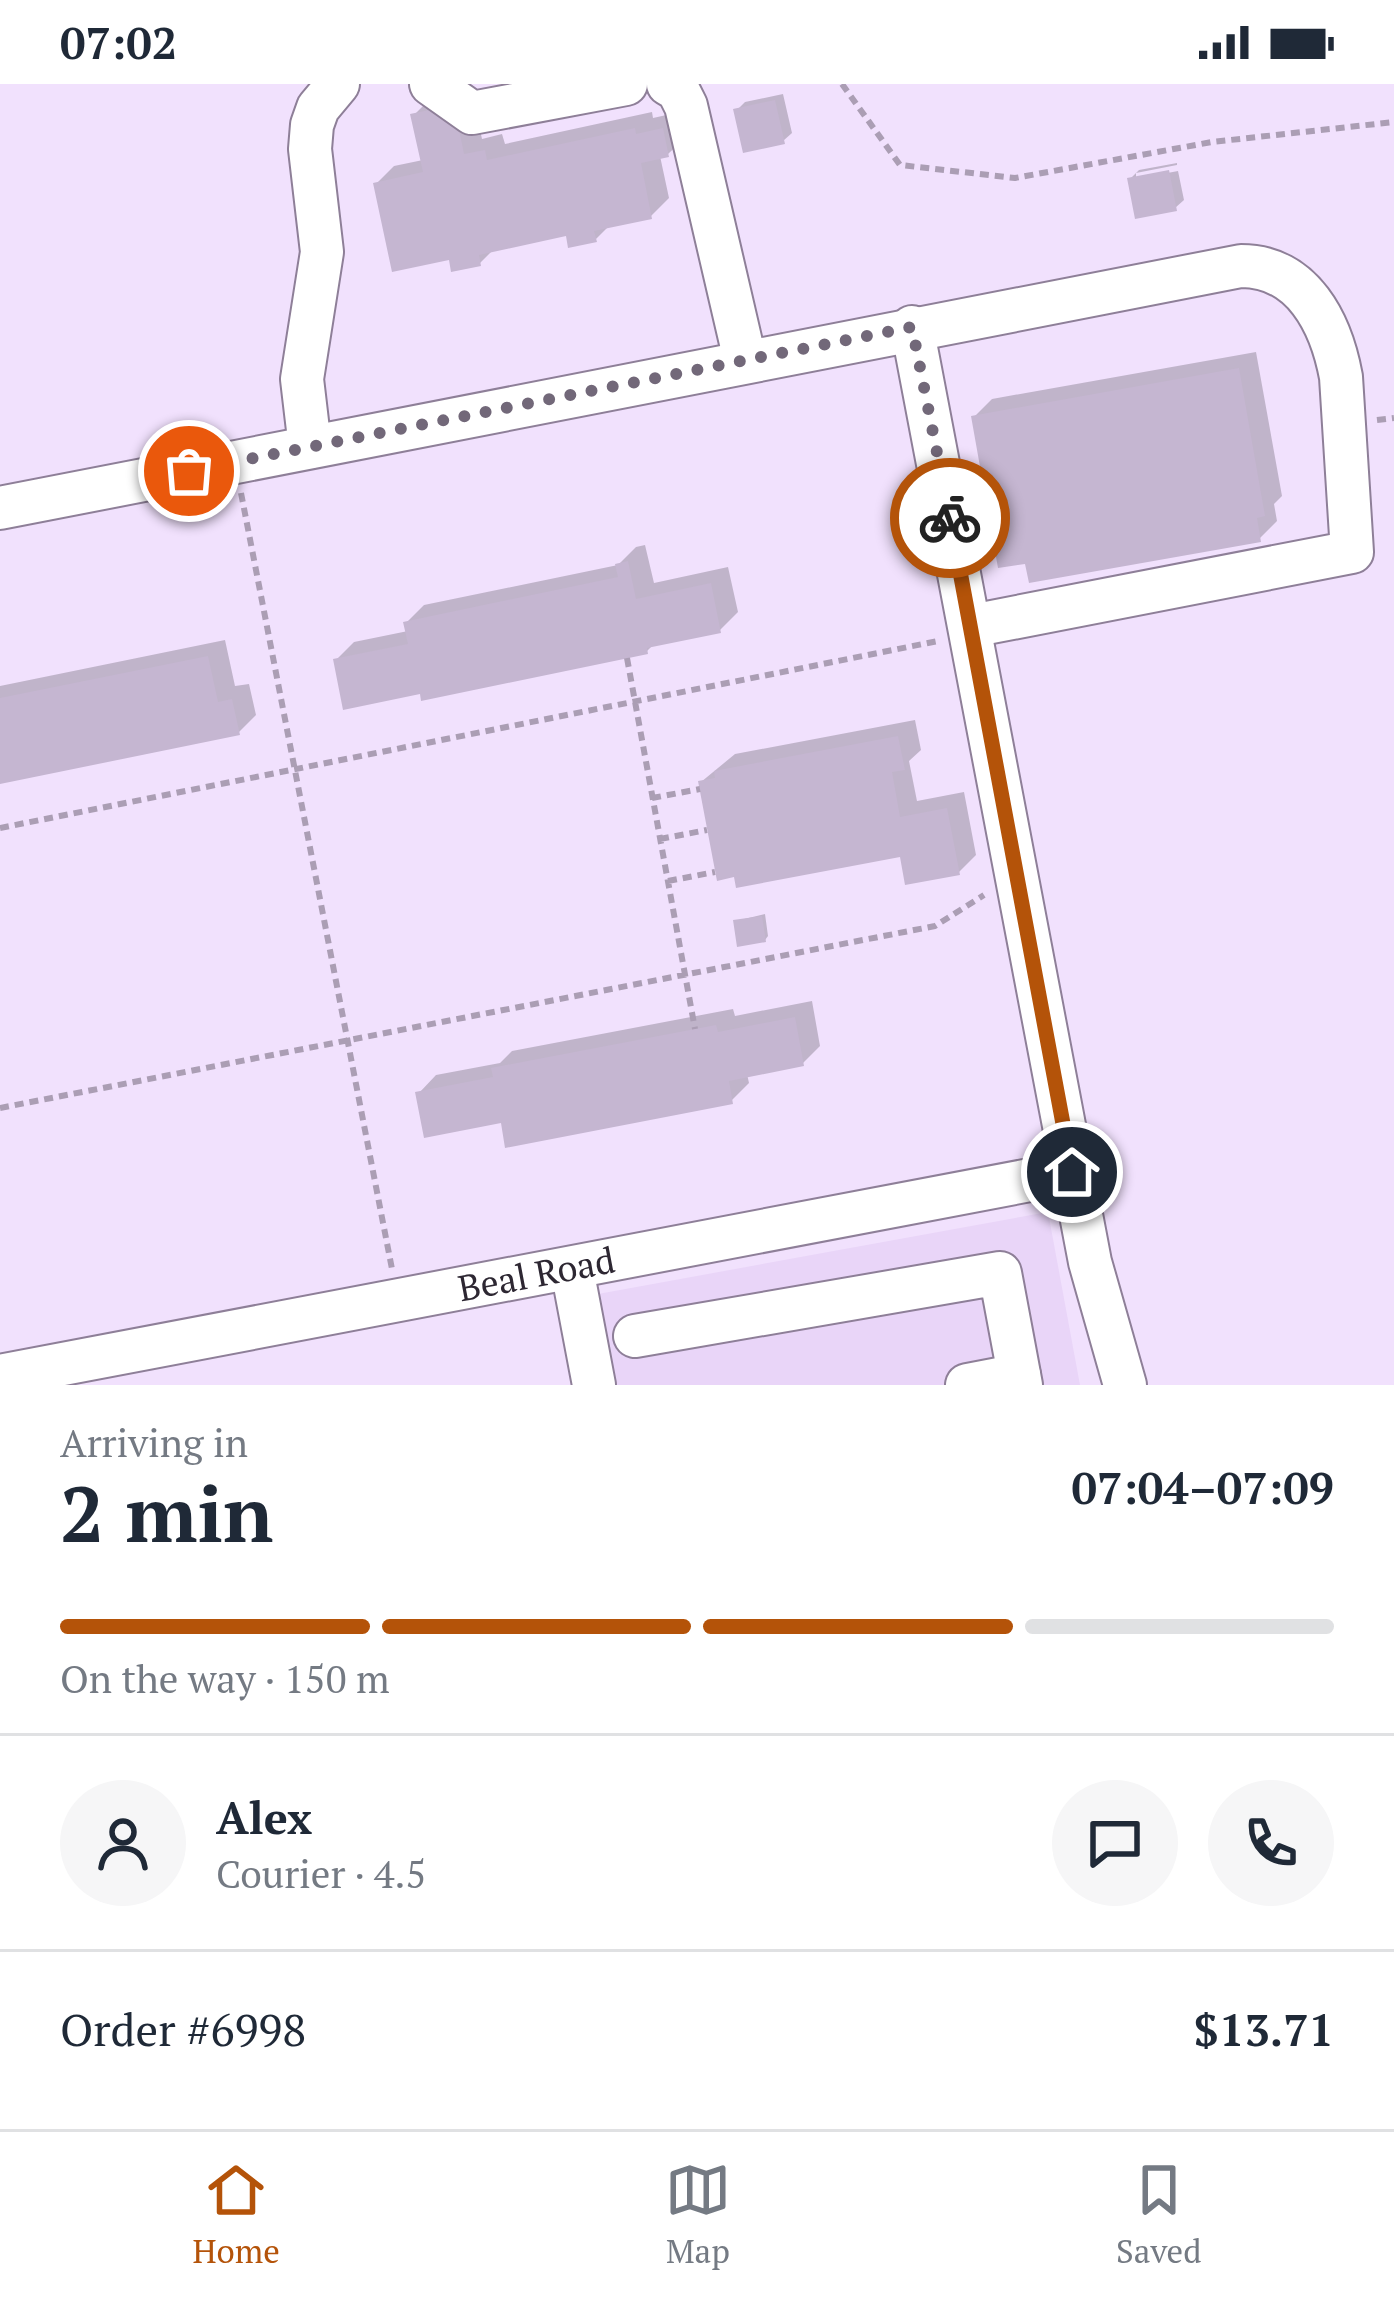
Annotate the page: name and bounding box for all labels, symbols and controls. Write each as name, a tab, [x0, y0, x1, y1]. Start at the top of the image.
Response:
text: 07:02	[60, 12, 177, 72]
pin	[138, 420, 240, 522]
icon: bag	[156, 438, 222, 504]
courier	[890, 458, 1010, 578]
icon: bike	[917, 485, 983, 551]
pin	[1021, 1121, 1123, 1223]
icon: home	[1039, 1139, 1105, 1205]
street label: Beal Road	[454, 1236, 618, 1311]
text: Arriving in	[60, 1416, 248, 1468]
text: 07:04–07:09	[1072, 1457, 1334, 1517]
text: 2 min	[60, 1461, 273, 1564]
text: On the way · 150 m	[60, 1652, 390, 1704]
button: person	[60, 1780, 186, 1906]
button: chat	[1052, 1780, 1178, 1906]
button: phone	[1208, 1780, 1334, 1906]
text: Alex	[216, 1787, 312, 1847]
text: Courier · 4.5	[216, 1847, 426, 1899]
text: Order #6998	[60, 1999, 306, 2059]
text: $13.71	[1194, 1999, 1334, 2059]
tab: Home	[193, 2157, 280, 2272]
tab: Map	[665, 2157, 731, 2272]
tab: Saved	[1116, 2157, 1201, 2272]

